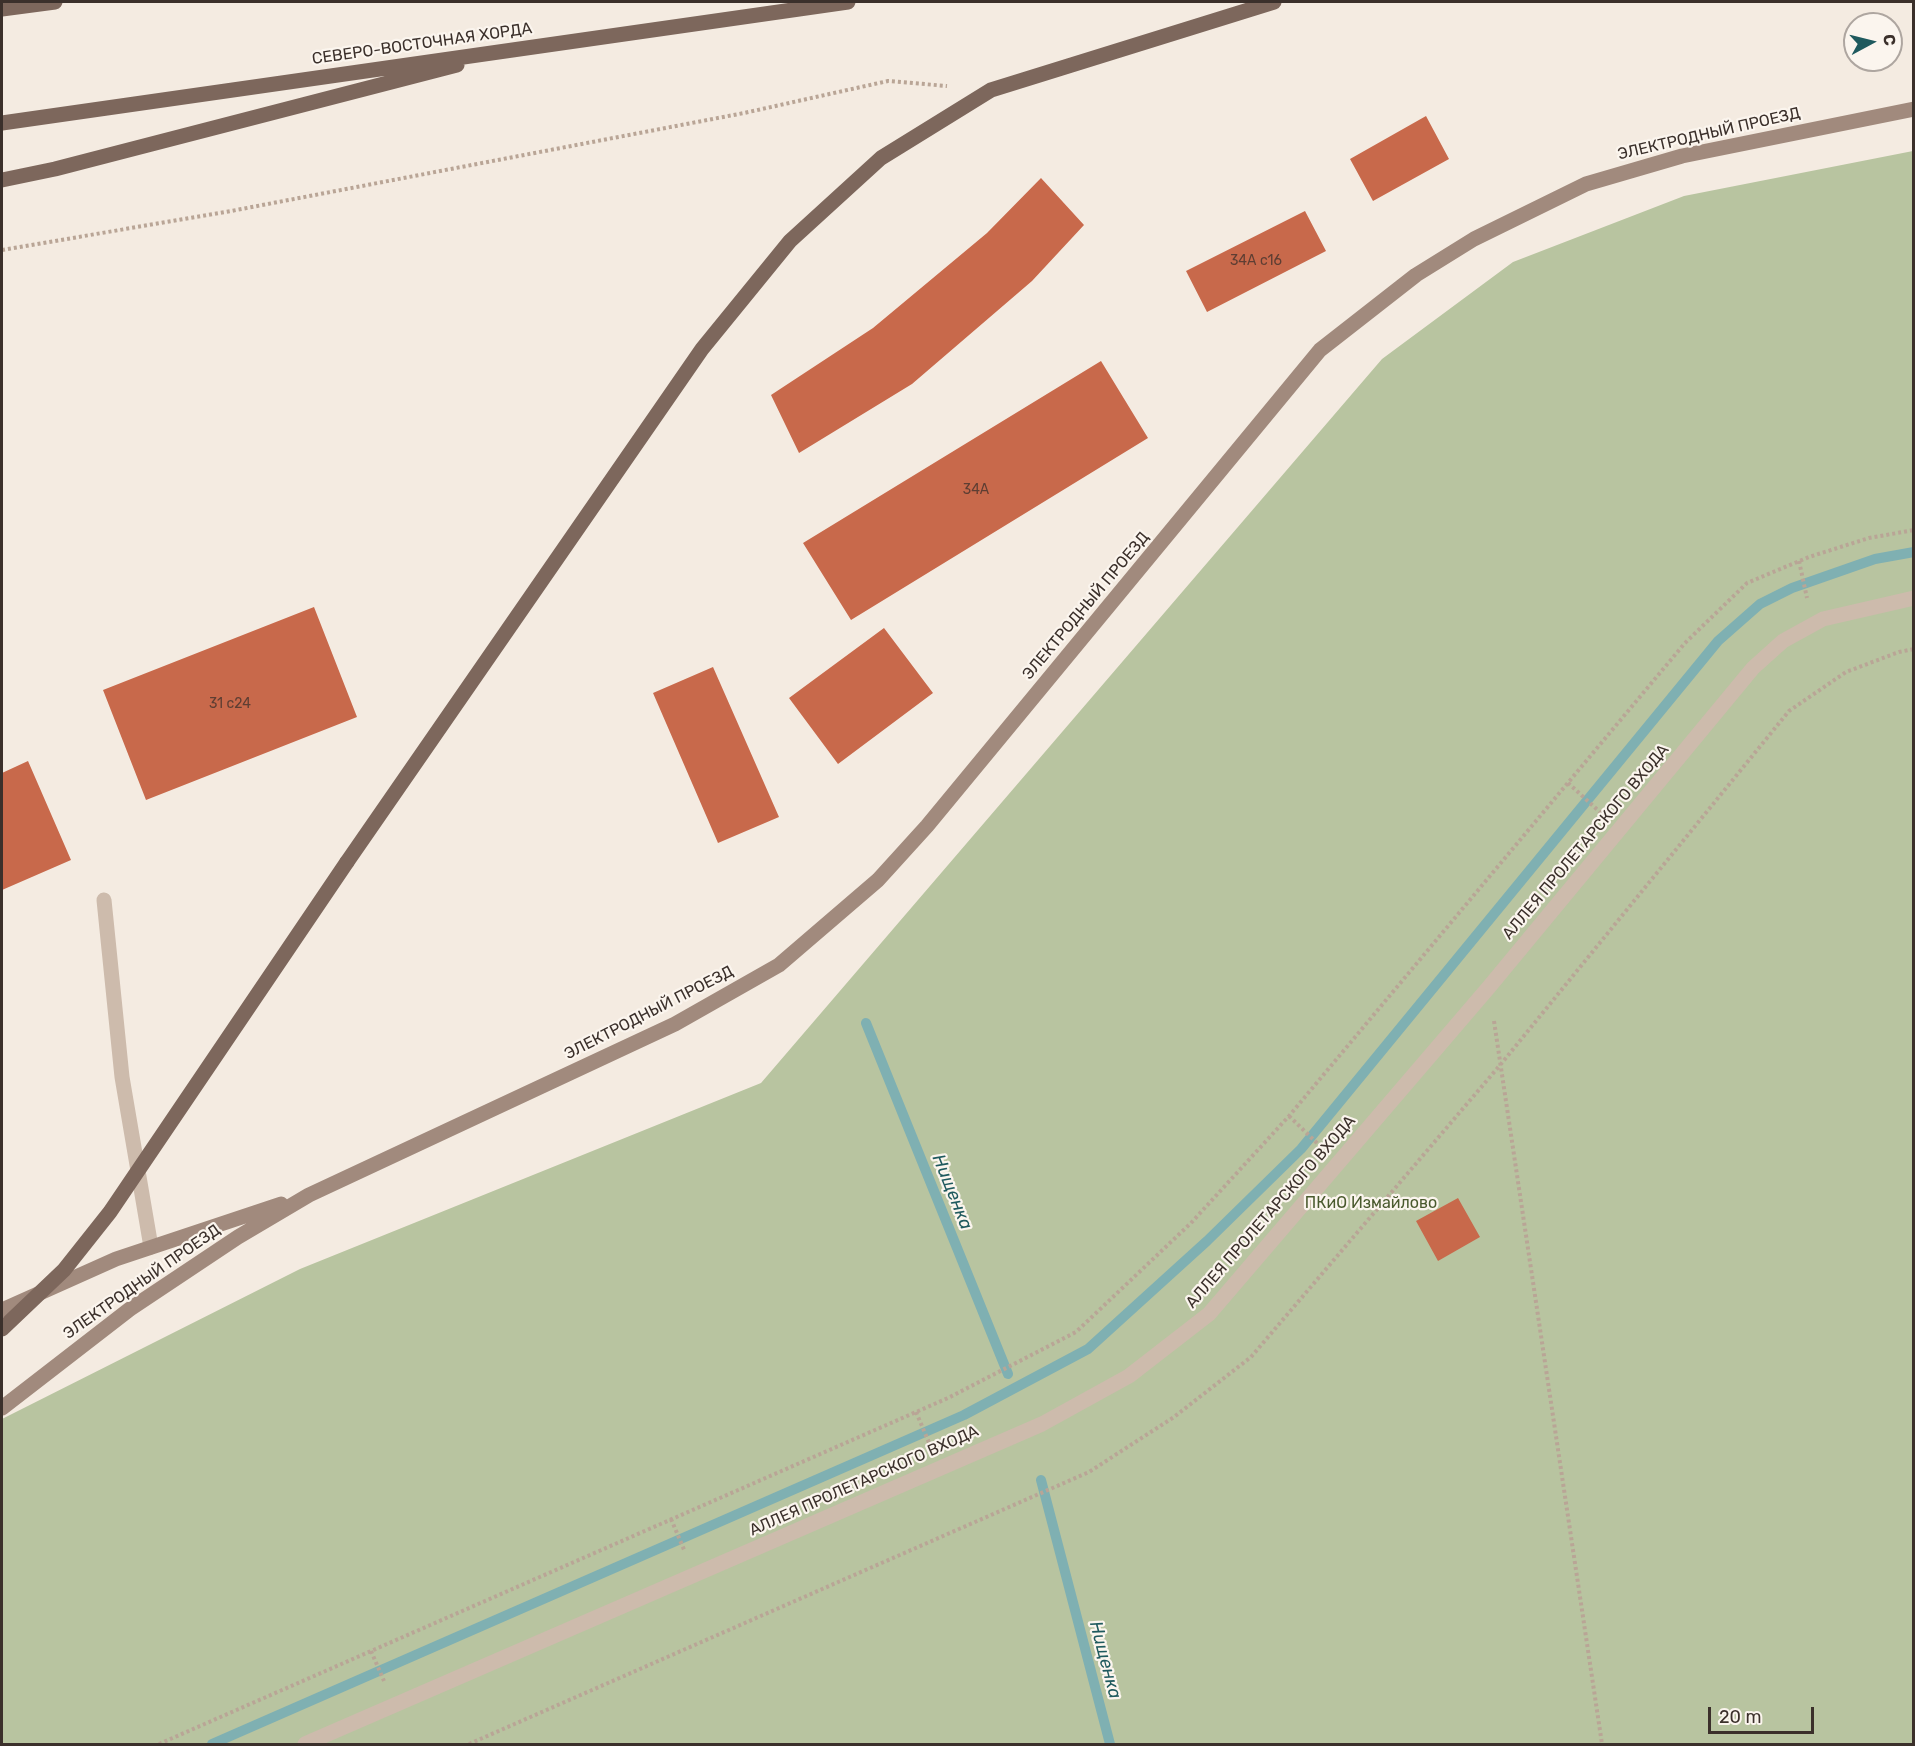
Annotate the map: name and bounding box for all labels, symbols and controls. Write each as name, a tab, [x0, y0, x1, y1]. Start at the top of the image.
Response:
north arrow	[1843, 12, 1903, 72]
street label: СЕВЕРО-ВОСТОЧНАЯ ХОРДА	[311, 19, 533, 69]
text: С	[1879, 33, 1899, 47]
street label: ЭЛЕКТРОДНЫЙ ПРОЕЗД	[1616, 104, 1802, 164]
house number: 34А с16	[1230, 253, 1282, 269]
house number: 34А	[963, 482, 989, 498]
street label: ЭЛЕКТРОДНЫЙ ПРОЕЗД	[1019, 528, 1153, 684]
house number: 31 с24	[209, 696, 251, 712]
street label: АЛЛЕЯ ПРОЛЕТАРСКОГО ВХОДА	[1499, 741, 1673, 943]
street label: ЭЛЕКТРОДНЫЙ ПРОЕЗД	[561, 962, 737, 1064]
street label: АЛЛЕЯ ПРОЛЕТАРСКОГО ВХОДА	[1182, 1112, 1360, 1312]
water label: Нищенка	[927, 1151, 977, 1233]
park label: ПКиО Измайлово	[1305, 1193, 1437, 1213]
street label: ЭЛЕКТРОДНЫЙ ПРОЕЗД	[60, 1221, 224, 1343]
street label: АЛЛЕЯ ПРОЛЕТАРСКОГО ВХОДА	[746, 1422, 982, 1540]
water label: Нищенка	[1084, 1619, 1126, 1701]
scale bar	[1711, 1695, 1818, 1733]
text: 20 m	[1719, 1706, 1761, 1728]

